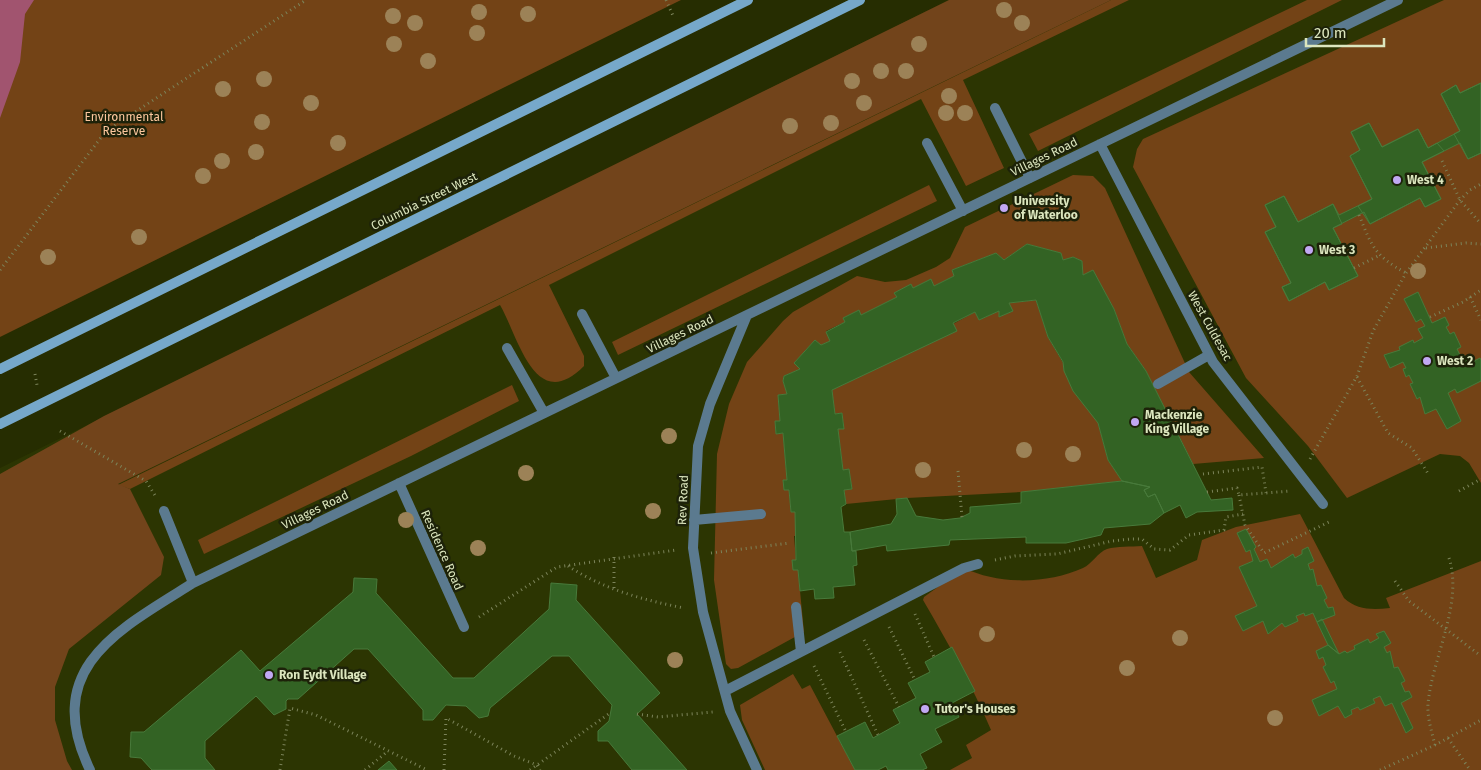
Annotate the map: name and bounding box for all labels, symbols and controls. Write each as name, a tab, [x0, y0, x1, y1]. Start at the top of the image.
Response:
scale bar	[1306, 15, 1384, 47]
text: 20 m	[1314, 24, 1347, 42]
park label: Environmental Reserve	[85, 110, 164, 138]
street label: Villages Road	[1008, 135, 1080, 179]
street label: Columbia Street West	[369, 169, 480, 233]
place label: West 4	[1407, 173, 1444, 187]
marker: West 4	[1391, 174, 1403, 186]
place label: University of Waterloo	[1014, 194, 1078, 222]
marker: University of Waterloo	[998, 202, 1010, 214]
place label: West 3	[1319, 243, 1355, 257]
marker: West 3	[1303, 244, 1315, 256]
street label: West Culdesac	[1185, 289, 1235, 364]
street label: Villages Road	[644, 312, 716, 356]
place label: West 2	[1437, 354, 1473, 368]
marker: West 2	[1421, 355, 1433, 367]
place label: Mackenzie King Village	[1145, 408, 1209, 436]
marker: Mackenzie King Village	[1129, 416, 1141, 428]
street label: Rev Road	[675, 475, 691, 525]
street label: Villages Road	[279, 488, 351, 532]
street label: Residence Road	[418, 508, 466, 592]
place label: Ron Eydt Village	[279, 668, 367, 682]
marker: Ron Eydt Village	[263, 669, 275, 681]
place label: Tutor's Houses	[935, 702, 1016, 716]
marker: Tutor's Houses	[919, 703, 931, 715]

